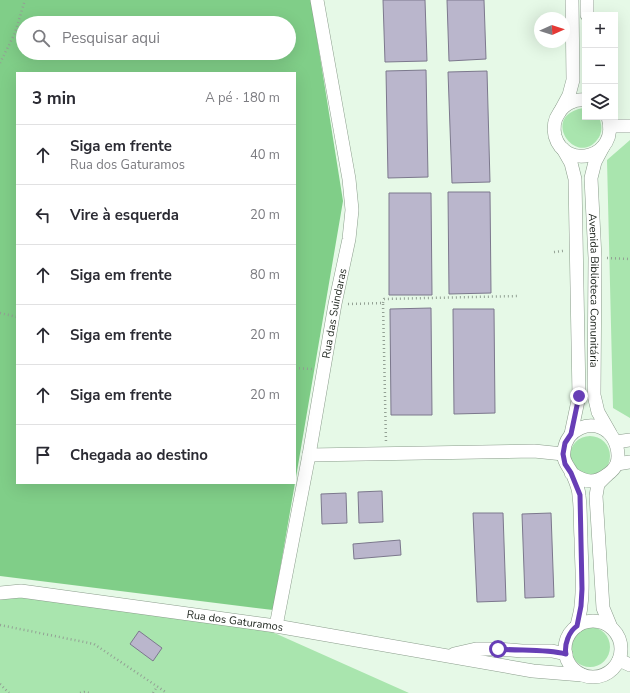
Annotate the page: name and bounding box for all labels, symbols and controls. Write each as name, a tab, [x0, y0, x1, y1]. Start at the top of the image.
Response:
north arrow	[534, 12, 570, 48]
map controls	[582, 12, 618, 120]
button: +	[582, 12, 618, 48]
search box	[16, 16, 296, 60]
icon: search	[30, 27, 52, 49]
text: Pesquisar aqui	[62, 28, 160, 48]
button: −	[582, 48, 618, 84]
button: layers	[582, 84, 618, 120]
text: 3 min	[32, 87, 76, 110]
text: A pé · 180 m	[205, 89, 280, 107]
text: Siga em frente	[70, 136, 172, 156]
icon: ahead	[32, 144, 54, 166]
text: 40 m	[250, 146, 280, 164]
text: Rua dos Gaturamos	[70, 156, 185, 174]
icon: left	[32, 204, 54, 226]
text: Vire à esquerda	[70, 205, 179, 225]
text: 20 m	[250, 206, 280, 224]
street label: Avenida Biblioteca Comunitária	[585, 213, 603, 368]
icon: ahead	[32, 264, 54, 286]
text: Siga em frente	[70, 265, 172, 285]
text: 80 m	[250, 266, 280, 284]
street label: Rua das Suindaras	[318, 267, 350, 360]
icon: ahead	[32, 324, 54, 346]
text: Siga em frente	[70, 325, 172, 345]
text: 20 m	[250, 326, 280, 344]
icon: ahead	[32, 384, 54, 406]
text: Siga em frente	[70, 385, 172, 405]
text: 20 m	[250, 386, 280, 404]
route end	[570, 387, 588, 405]
icon: arrive	[32, 444, 54, 466]
text: Chegada ao destino	[70, 445, 208, 465]
street label: Rua dos Gaturamos	[186, 606, 284, 635]
route start	[489, 640, 507, 658]

